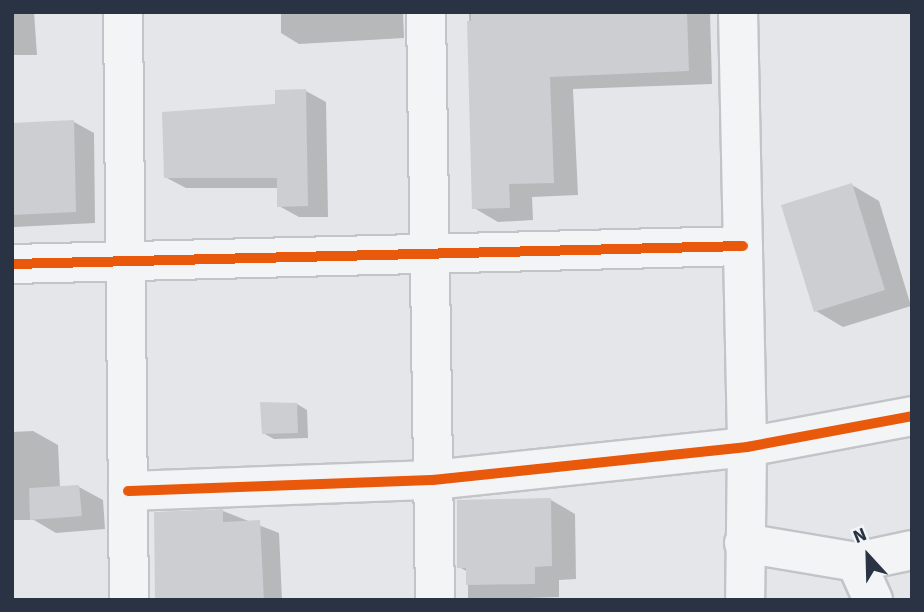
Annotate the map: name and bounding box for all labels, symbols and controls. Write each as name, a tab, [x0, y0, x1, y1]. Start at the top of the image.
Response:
north arrow	[833, 521, 903, 591]
text: N	[849, 521, 871, 551]

